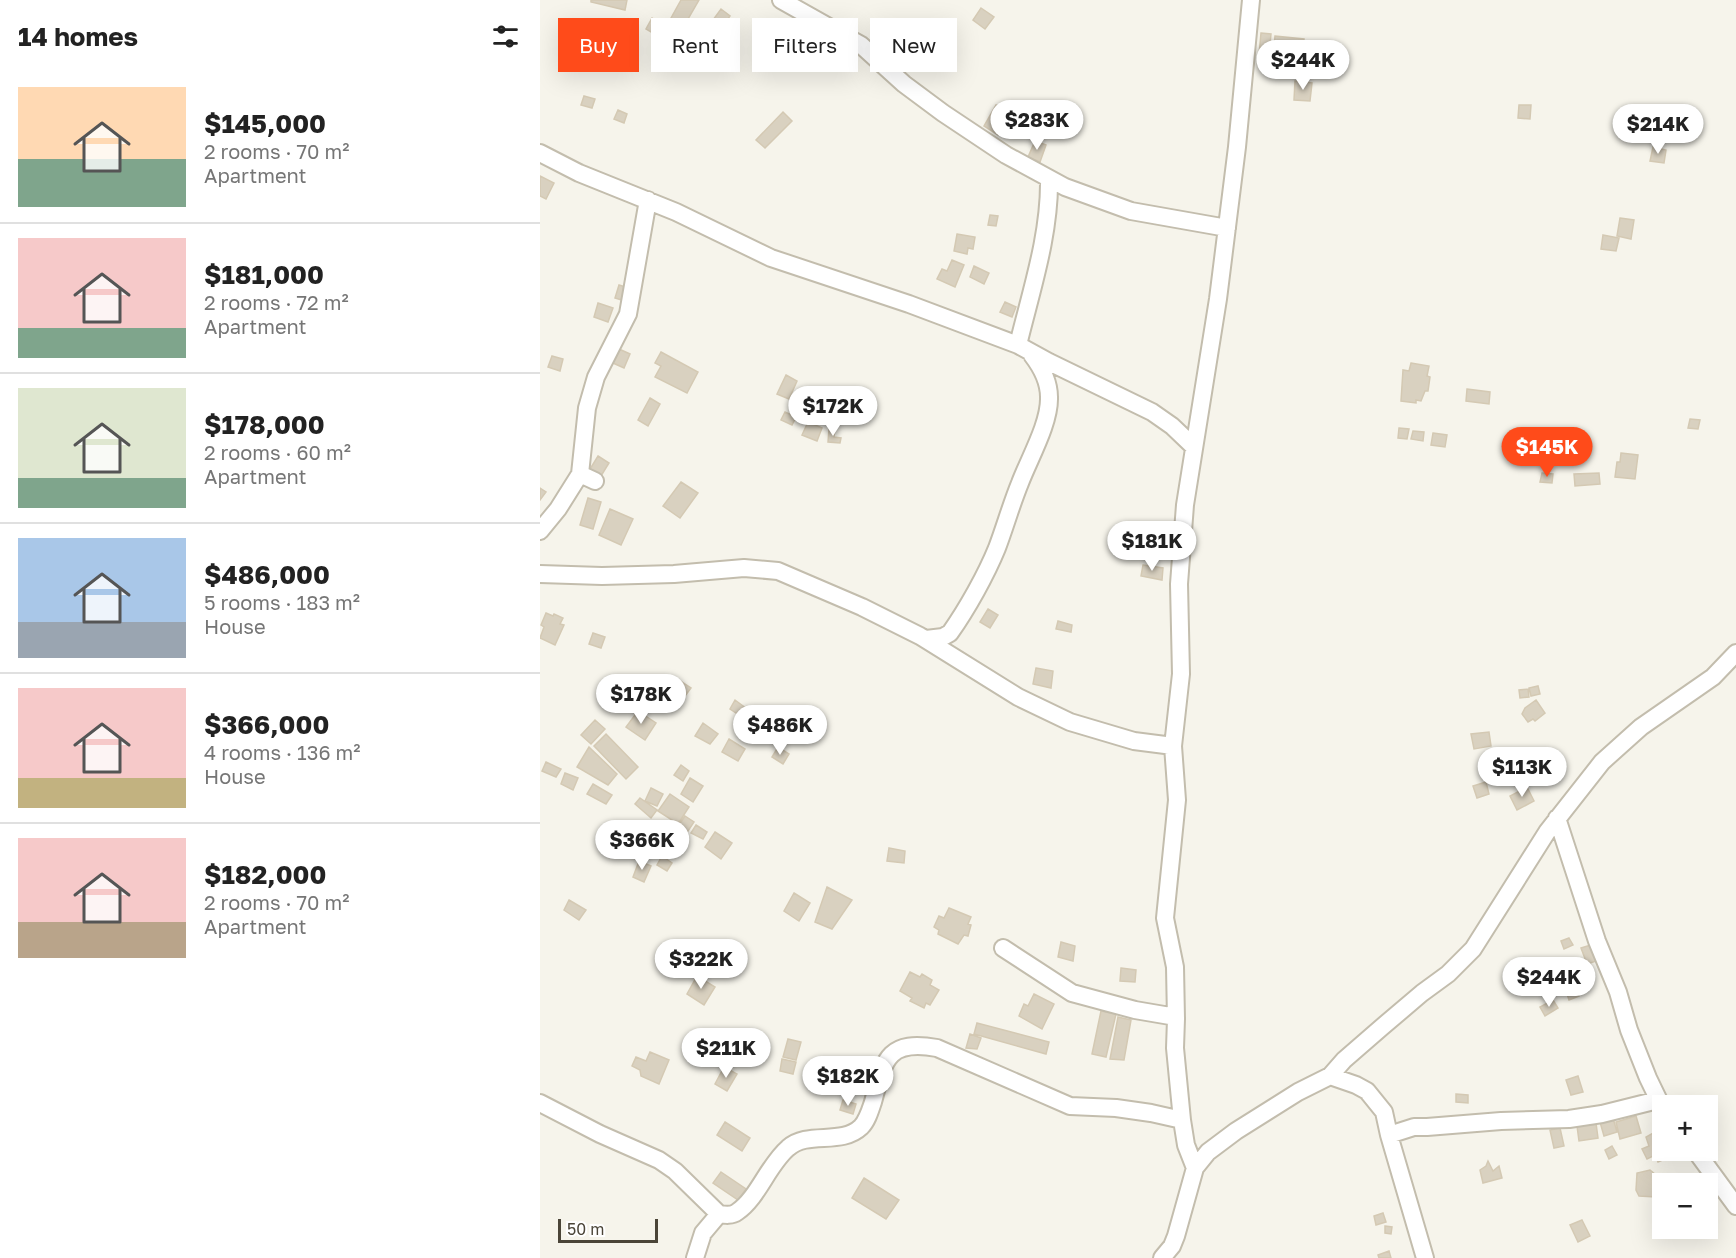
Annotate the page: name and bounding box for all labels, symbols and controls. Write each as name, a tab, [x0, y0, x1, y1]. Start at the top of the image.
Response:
chip: Buy	[558, 18, 639, 72]
chip: Rent	[651, 18, 740, 72]
chip: Filters	[752, 18, 858, 72]
chip: New	[870, 18, 957, 72]
icon: filters	[489, 20, 522, 53]
text: 14 homes	[18, 21, 138, 52]
pin: $244K	[1261, 40, 1345, 91]
text: $244K	[1270, 47, 1336, 71]
pin: $283K	[995, 100, 1079, 151]
pin: $214K	[1616, 104, 1700, 155]
text: $283K	[1004, 107, 1070, 131]
text: $145,000	[204, 108, 326, 139]
icon: home	[66, 111, 138, 183]
text: $214K	[1627, 111, 1689, 135]
text: 2 rooms · 70 m²	[204, 139, 349, 163]
text: Apartment	[204, 163, 307, 187]
text: $181,000	[204, 259, 324, 290]
icon: home	[66, 262, 138, 334]
text: 2 rooms · 72 m²	[204, 290, 349, 314]
text: Apartment	[204, 314, 307, 338]
pin: $172K	[791, 386, 875, 437]
text: $172K	[802, 393, 864, 417]
text: $178,000	[204, 409, 325, 440]
icon: home	[66, 412, 138, 484]
pin: $145K	[1505, 427, 1589, 478]
text: $145K	[1516, 434, 1578, 458]
text: 2 rooms · 60 m²	[204, 440, 351, 464]
text: Apartment	[204, 464, 307, 488]
pin: $181K	[1110, 521, 1194, 572]
text: $181K	[1121, 528, 1183, 552]
text: $486,000	[204, 559, 330, 590]
icon: home	[66, 562, 138, 634]
text: 5 rooms · 183 m²	[204, 590, 360, 614]
text: House	[204, 614, 266, 638]
pin: $178K	[599, 674, 683, 725]
text: $178K	[610, 681, 672, 705]
pin: $486K	[738, 705, 822, 756]
text: $366,000	[204, 709, 329, 740]
icon: home	[66, 712, 138, 784]
text: $486K	[747, 712, 813, 736]
text: 4 rooms · 136 m²	[204, 740, 361, 764]
pin: $113K	[1480, 747, 1564, 798]
text: $113K	[1492, 754, 1552, 778]
text: House	[204, 764, 266, 788]
pin: $366K	[600, 820, 684, 871]
text: $366K	[609, 827, 675, 851]
text: $182,000	[204, 859, 326, 890]
icon: home	[66, 862, 138, 934]
text: 2 rooms · 70 m²	[204, 890, 349, 914]
text: Apartment	[204, 914, 307, 938]
pin: $322K	[659, 939, 743, 990]
text: $322K	[669, 946, 733, 970]
pin: $244K	[1507, 957, 1591, 1008]
text: $244K	[1516, 964, 1582, 988]
pin: $211K	[684, 1028, 768, 1079]
text: $211K	[696, 1035, 756, 1059]
pin: $182K	[806, 1056, 890, 1107]
text: $182K	[816, 1063, 880, 1087]
map controls	[1652, 1095, 1718, 1239]
button: +	[1652, 1095, 1718, 1161]
button: −	[1652, 1173, 1718, 1239]
scale bar	[558, 1216, 658, 1244]
text: 50 m	[567, 1219, 604, 1239]

